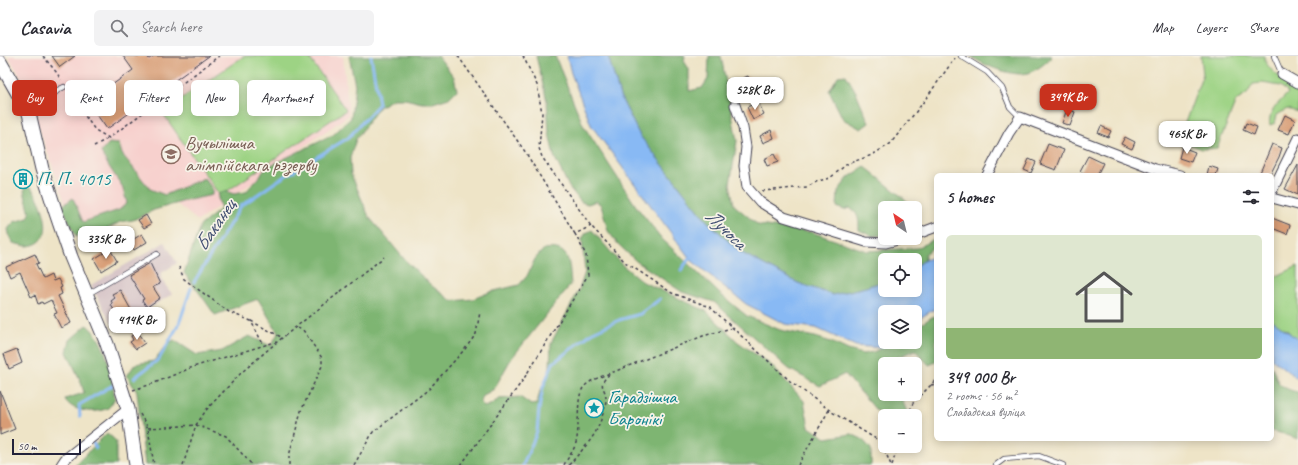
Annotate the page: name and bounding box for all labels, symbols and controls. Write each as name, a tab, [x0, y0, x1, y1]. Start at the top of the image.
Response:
search box	[94, 10, 374, 46]
text: Casavia	[20, 16, 70, 40]
icon: search	[108, 17, 130, 39]
text: Search here	[140, 18, 202, 37]
text: Map	[1152, 19, 1174, 36]
text: Layers	[1196, 19, 1227, 36]
text: Share	[1249, 19, 1278, 36]
pin: 528K Br	[718, 77, 792, 111]
chip: Buy	[12, 80, 57, 116]
chip: Rent	[65, 80, 116, 116]
chip: Filters	[124, 80, 183, 116]
chip: New	[191, 80, 239, 116]
chip: Apartment	[247, 80, 326, 116]
text: 528K Br	[736, 82, 774, 98]
pin: 349K Br	[1031, 84, 1105, 118]
text: 349K Br	[1049, 89, 1087, 105]
pin: 465K Br	[1150, 121, 1224, 155]
text: 465K Br	[1168, 126, 1206, 142]
place label: Вучылішча алімпійскага рэзерву	[185, 131, 318, 177]
school or university icon: Вучылішча алімпійскага рэзерву	[160, 143, 182, 165]
place label: П. П. 4015	[37, 167, 112, 191]
building icon: П. П. 4015	[12, 168, 34, 190]
icon: filters	[1240, 186, 1262, 208]
text: 5 homes	[946, 187, 994, 208]
water label: Баканец	[189, 193, 242, 256]
north arrow	[878, 201, 922, 245]
map controls	[878, 201, 922, 453]
water label: Лучоса	[700, 203, 754, 257]
pin: 335K Br	[69, 226, 143, 260]
text: 335K Br	[87, 231, 125, 247]
button: locate	[878, 253, 922, 297]
icon: home	[1068, 261, 1140, 333]
button: layers	[878, 305, 922, 349]
pin: 414K Br	[100, 307, 174, 341]
text: 414K Br	[118, 312, 156, 328]
button: +	[878, 357, 922, 401]
text: 349 000 Br	[946, 367, 1015, 388]
place label: Гарадзішча Баронікі	[608, 385, 678, 431]
text: 2 rooms · 56 m²	[946, 388, 1016, 404]
place icon: Гарадзішча Баронікі	[583, 397, 605, 419]
text: Слабадская вуліца	[946, 404, 1025, 420]
button: −	[878, 409, 922, 453]
scale bar	[12, 437, 81, 456]
text: 50 m	[18, 439, 37, 453]

